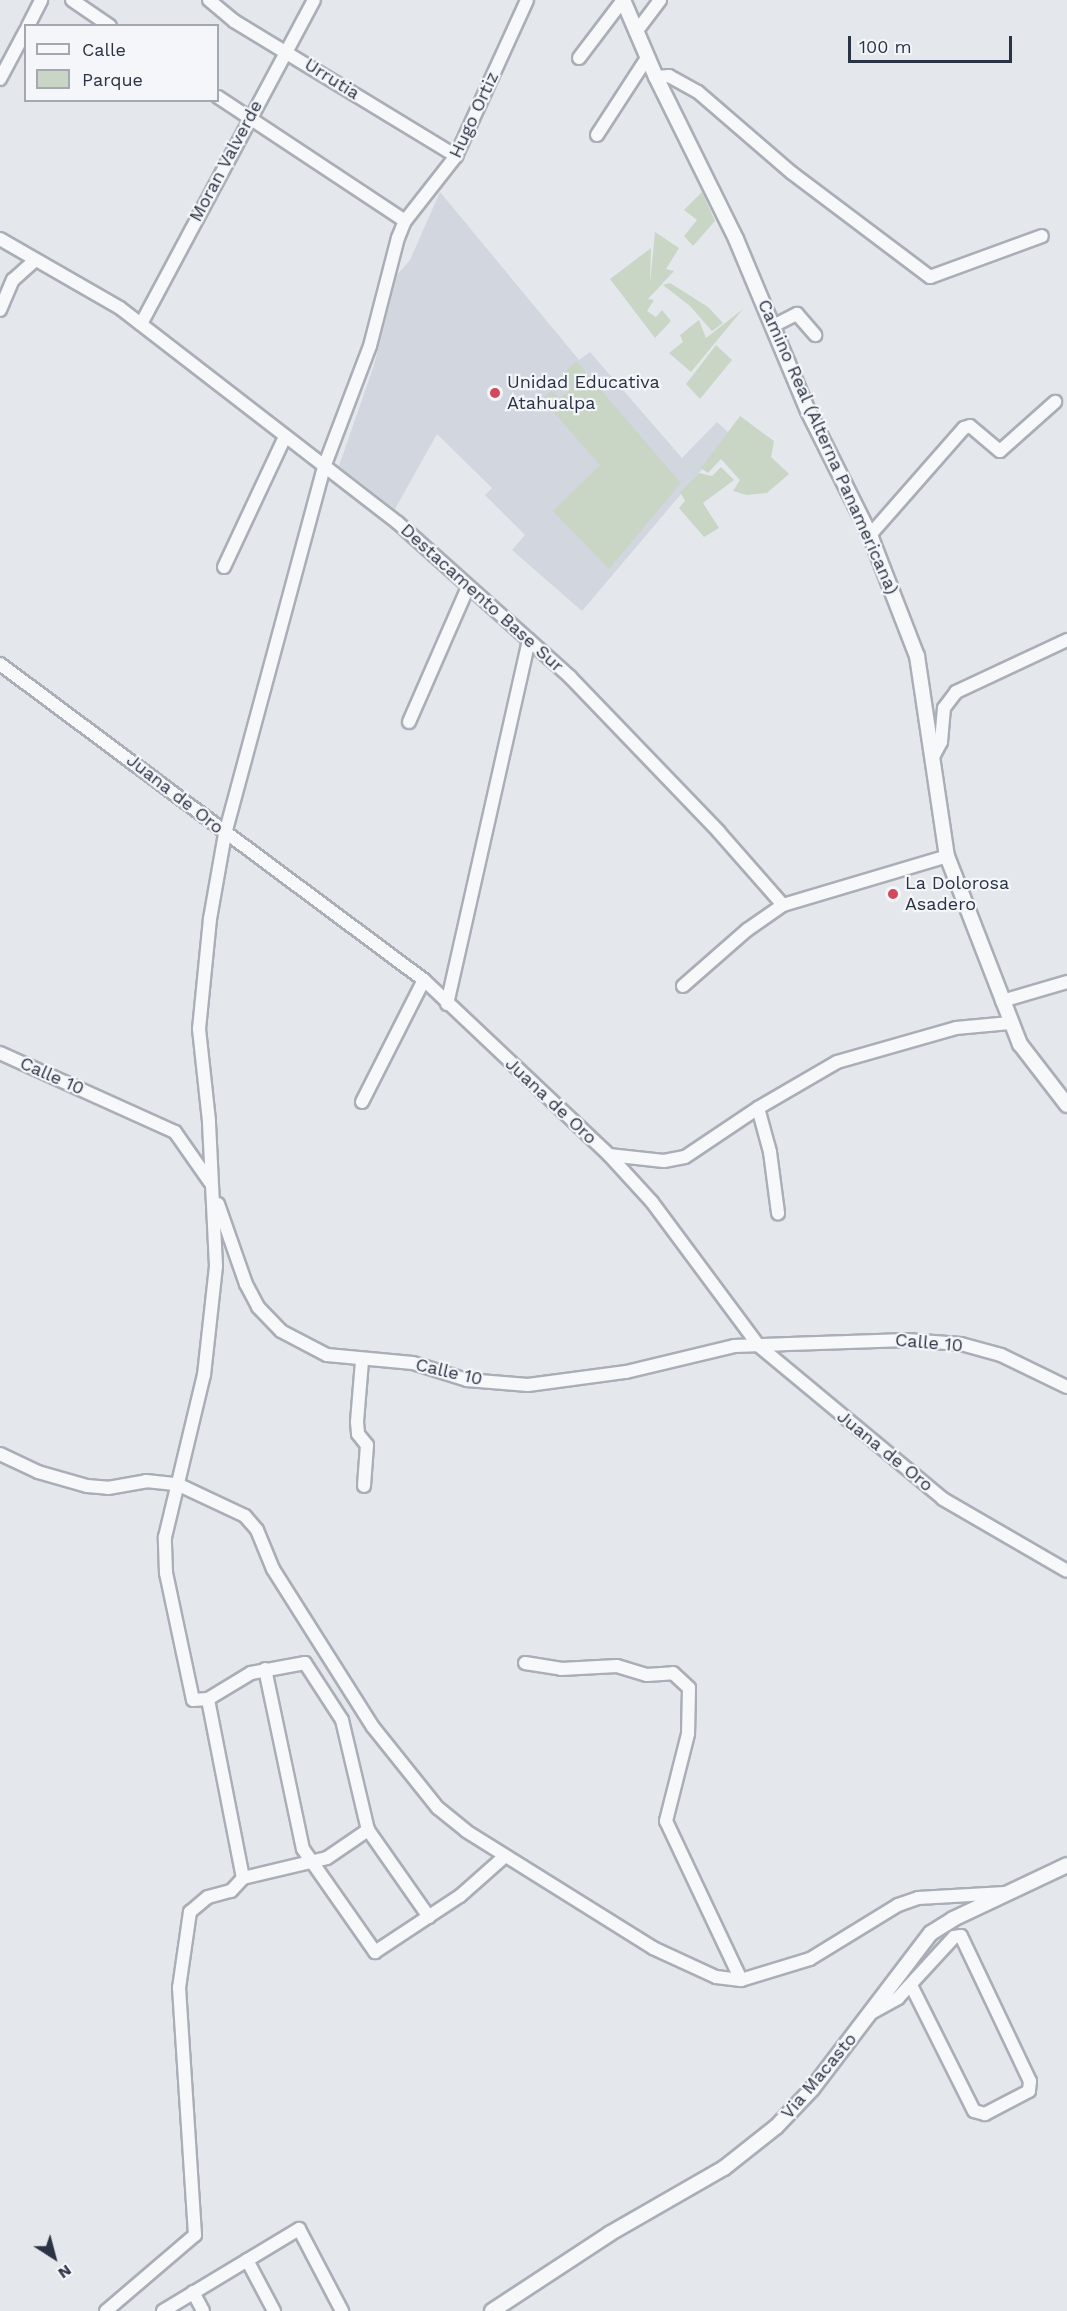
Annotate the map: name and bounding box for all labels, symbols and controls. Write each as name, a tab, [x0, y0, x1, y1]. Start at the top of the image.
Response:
legend	[24, 24, 219, 102]
scale bar	[851, 24, 1014, 62]
text: 100 m	[859, 36, 912, 57]
text: Calle	[82, 39, 126, 60]
street label: Urrutia	[300, 54, 364, 104]
street label: Hugo Ortiz	[445, 68, 503, 162]
text: Parque	[82, 69, 143, 90]
street label: Moran Valverde	[185, 96, 267, 226]
street label: Camino Real (Alterna Panamericana)	[753, 296, 903, 598]
place label: Unidad Educativa Atahualpa	[507, 372, 660, 415]
marker: Unidad Educativa Atahualpa	[488, 386, 502, 400]
street label: Destacamento Base Sur	[396, 519, 568, 677]
street label: Juana de Oro	[122, 749, 228, 839]
place label: La Dolorosa Asadero	[905, 873, 1010, 916]
marker: La Dolorosa Asadero	[886, 887, 900, 901]
street label: Calle 10	[16, 1052, 88, 1100]
street label: Juana de Oro	[501, 1053, 601, 1149]
street label: Calle 10	[894, 1329, 964, 1357]
street label: Calle 10	[413, 1354, 485, 1390]
street label: Juana de Oro	[832, 1406, 938, 1496]
street label: Via Macasto	[777, 2028, 861, 2124]
north arrow	[24, 2227, 84, 2287]
text: N	[54, 2261, 75, 2283]

